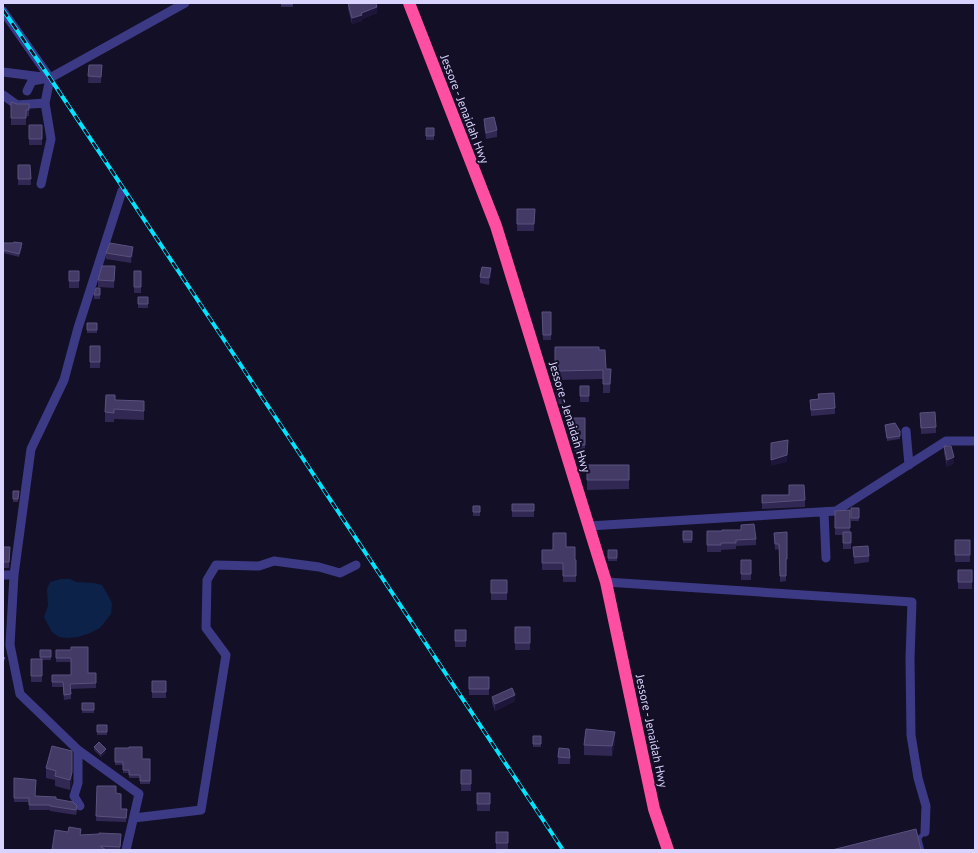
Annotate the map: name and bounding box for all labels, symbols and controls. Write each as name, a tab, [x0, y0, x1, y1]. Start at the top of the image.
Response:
street label: Jessore - Jenaidah Hwy	[437, 52, 493, 166]
street label: Jessore - Jenaidah Hwy	[546, 359, 594, 475]
street label: Jessore - Jenaidah Hwy	[632, 672, 671, 789]

